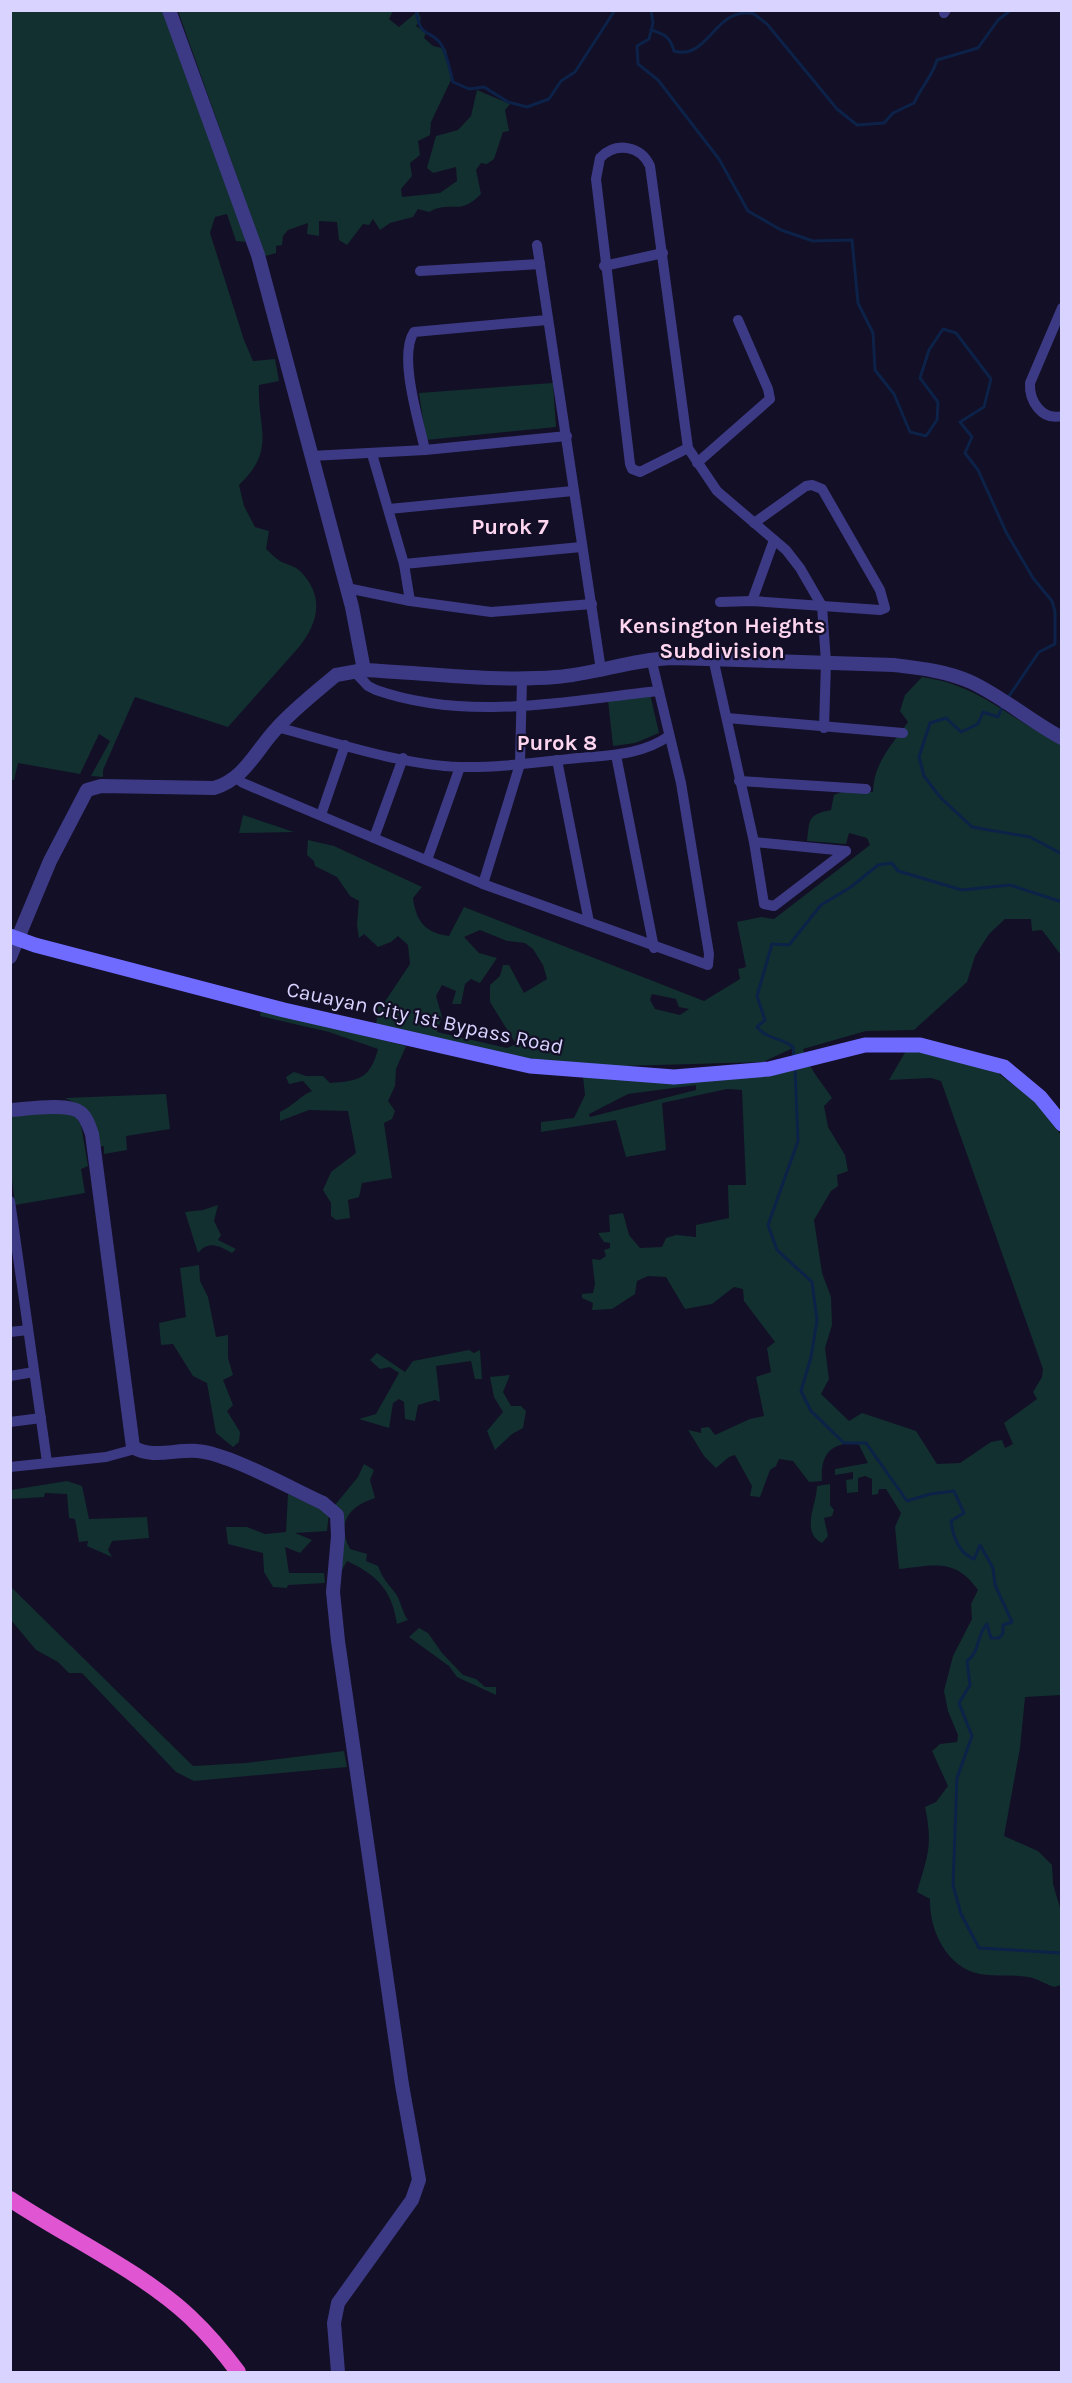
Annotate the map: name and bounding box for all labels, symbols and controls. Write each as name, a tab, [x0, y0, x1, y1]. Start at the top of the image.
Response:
district label: Purok 7	[471, 514, 549, 540]
district label: Kensington Heights Subdivision	[619, 613, 825, 664]
district label: Purok 8	[517, 730, 597, 756]
street label: Cauayan City 1st Bypass Road	[284, 977, 566, 1059]

